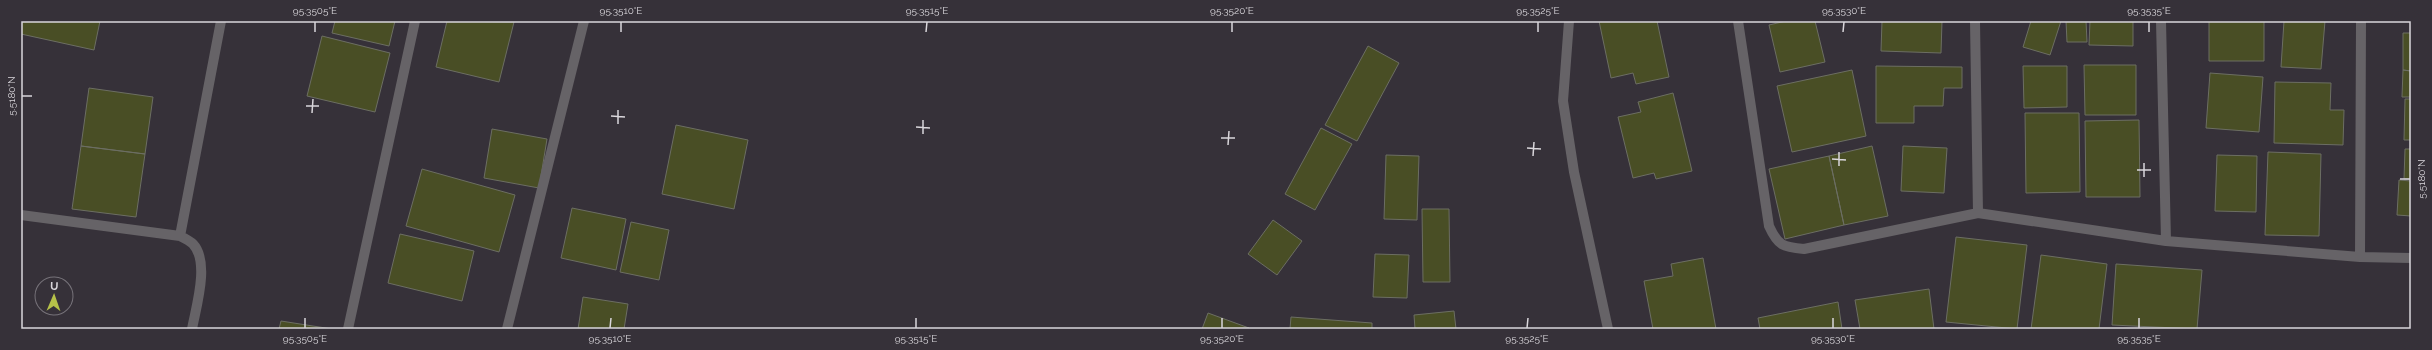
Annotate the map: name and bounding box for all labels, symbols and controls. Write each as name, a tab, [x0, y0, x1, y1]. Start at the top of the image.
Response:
text: 95.3505°E	[293, 5, 337, 16]
text: 95.3510°E	[600, 5, 642, 16]
text: 95.3515°E	[906, 5, 948, 16]
text: 95.3520°E	[1210, 5, 1254, 16]
text: 95.3525°E	[1516, 5, 1560, 16]
text: 95.3530°E	[1822, 5, 1866, 16]
text: 95.3535°E	[2127, 5, 2171, 16]
text: 5.5180°N	[6, 76, 17, 116]
text: 5.5180°N	[2416, 159, 2427, 199]
north arrow	[34, 276, 74, 316]
text: U	[50, 280, 59, 293]
text: 95.3505°E	[283, 333, 327, 344]
text: 95.3510°E	[589, 333, 631, 344]
text: 95.3515°E	[895, 333, 937, 344]
text: 95.3520°E	[1200, 333, 1244, 344]
text: 95.3525°E	[1505, 333, 1549, 344]
text: 95.3530°E	[1811, 333, 1855, 344]
text: 95.3535°E	[2117, 333, 2161, 344]

